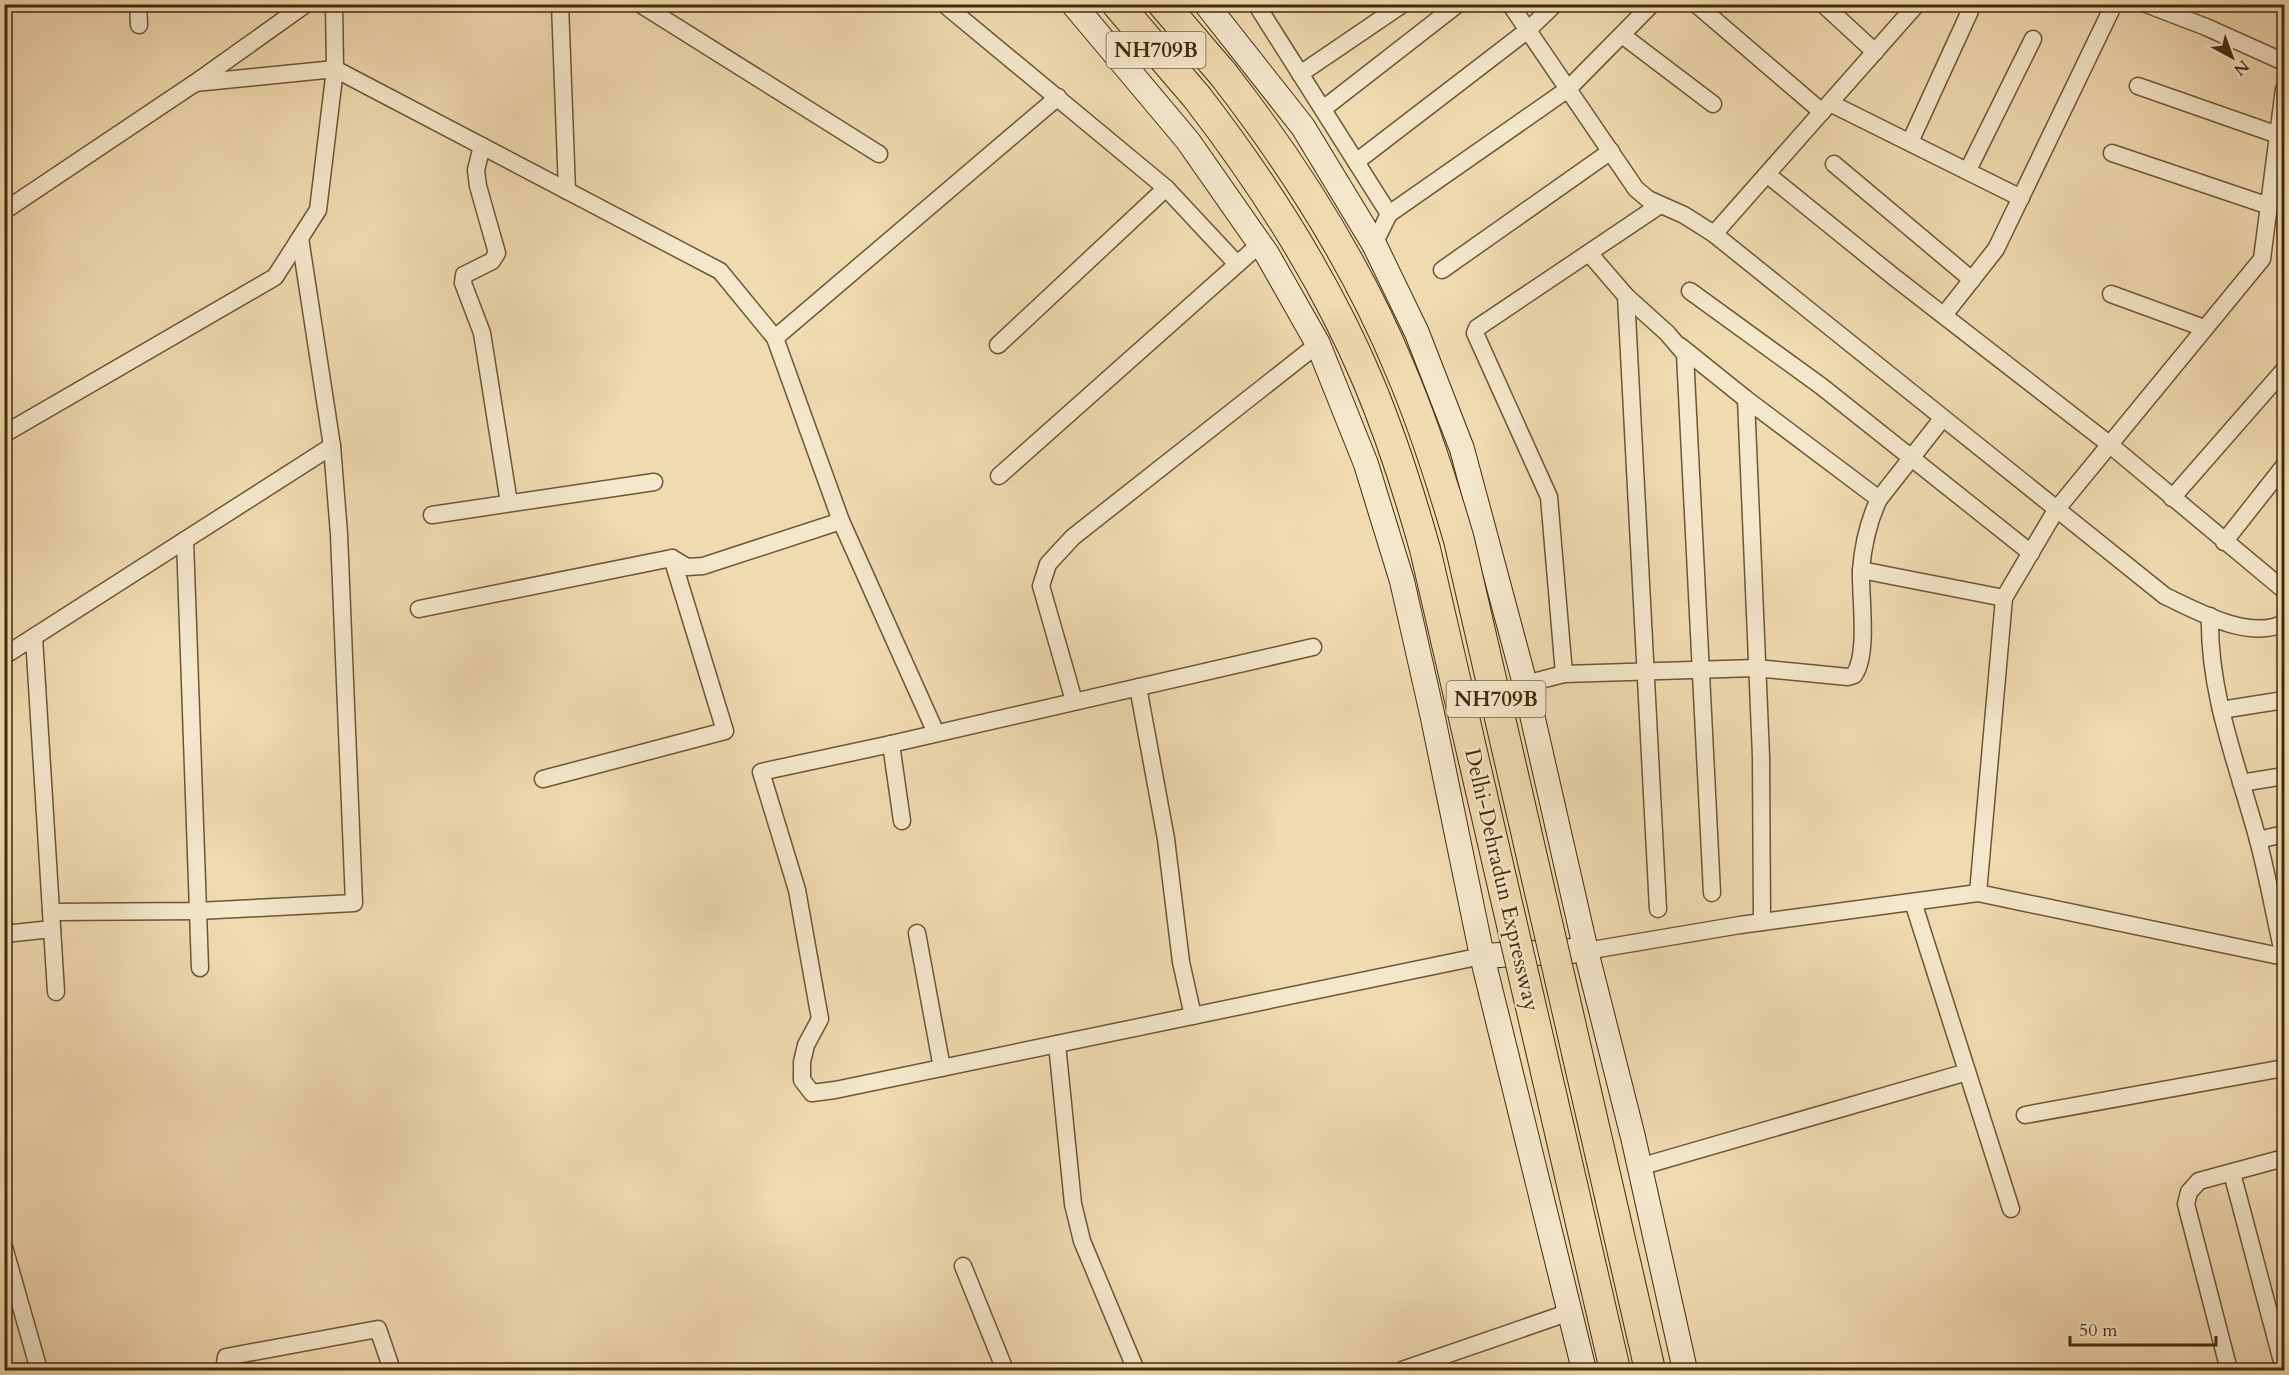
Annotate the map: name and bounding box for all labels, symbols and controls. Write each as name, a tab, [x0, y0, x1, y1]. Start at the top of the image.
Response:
north arrow	[2202, 27, 2262, 87]
road number: NH709B	[1106, 32, 1206, 68]
text: N	[2229, 55, 2254, 80]
road number: NH709B	[1446, 681, 1546, 717]
street label: Delhi-Dehradun Expressway	[1457, 746, 1547, 1015]
scale bar	[2070, 1309, 2216, 1347]
text: 50 m	[2079, 1318, 2118, 1343]

